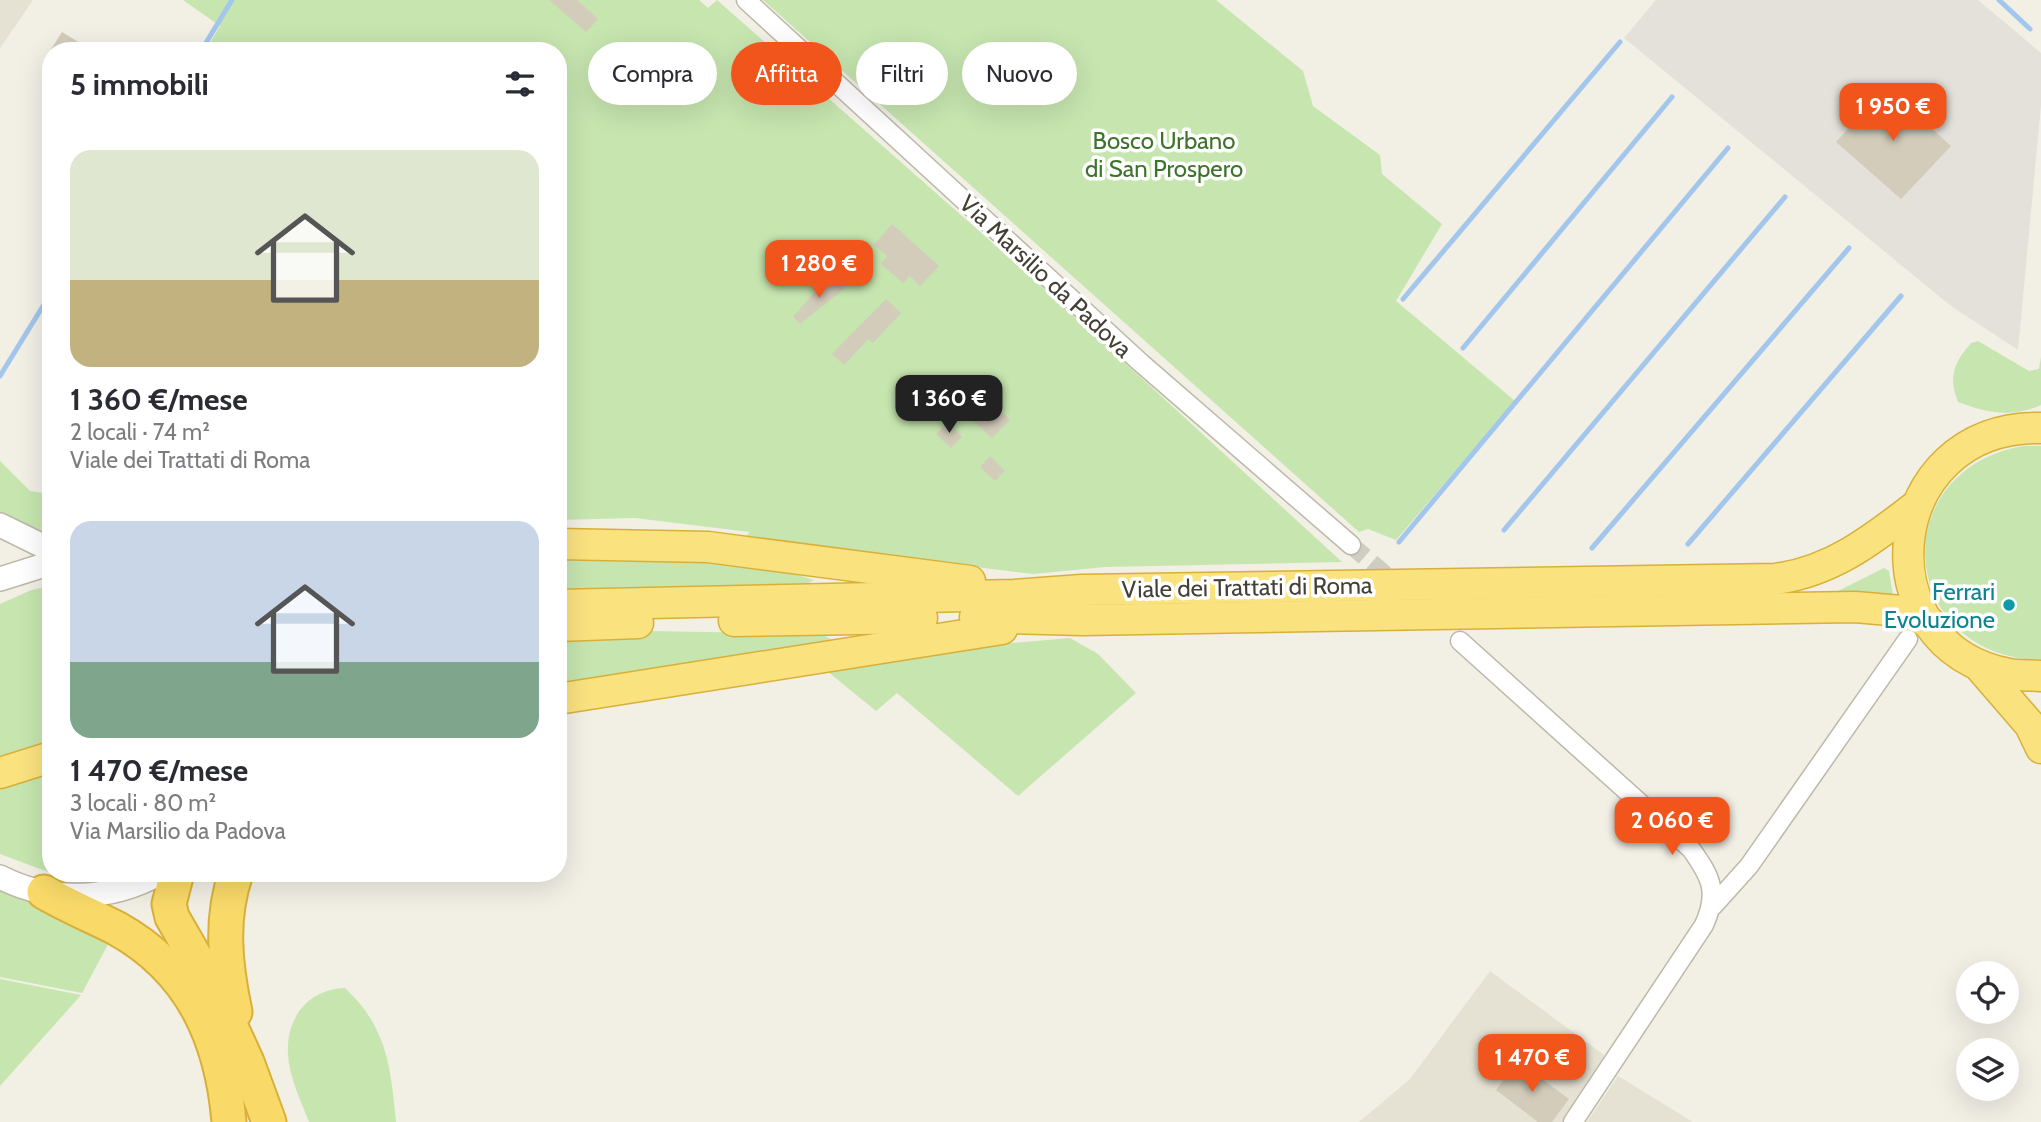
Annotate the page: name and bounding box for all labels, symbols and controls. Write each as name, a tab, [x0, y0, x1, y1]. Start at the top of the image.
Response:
chip: Compra	[588, 42, 717, 105]
chip: Affitta	[731, 42, 842, 105]
chip: Filtri	[856, 42, 948, 105]
chip: Nuovo	[962, 42, 1077, 105]
icon: filters	[501, 65, 539, 103]
text: 5 immobili	[70, 66, 209, 103]
pin: 1 950 €	[1828, 83, 1958, 143]
text: 1 950 €	[1855, 92, 1931, 120]
park label: Bosco Urbano di San Prospero	[1085, 126, 1243, 183]
street label: Via Marsilio da Padova	[954, 189, 1139, 364]
icon: home	[242, 195, 368, 321]
pin: 1 280 €	[754, 240, 884, 300]
text: 1 280 €	[781, 249, 857, 277]
pin: 1 360 €	[884, 376, 1014, 435]
text: 1 360 €/mese	[70, 381, 248, 418]
text: 1 360 €	[911, 384, 987, 412]
text: 2 locali · 74 m²	[70, 418, 210, 446]
text: Viale dei Trattati di Roma	[70, 446, 310, 474]
icon: home	[242, 566, 368, 692]
street label: Viale dei Trattati di Roma	[1121, 570, 1373, 604]
place label: Ferrari Evoluzione	[1884, 577, 1995, 634]
marker: Ferrari Evoluzione	[2001, 597, 2017, 613]
text: 1 470 €/mese	[70, 752, 248, 789]
text: 3 locali · 80 m²	[70, 789, 216, 817]
pin: 2 060 €	[1607, 798, 1737, 857]
text: 2 060 €	[1631, 806, 1713, 834]
text: Via Marsilio da Padova	[70, 817, 286, 845]
map controls	[1956, 961, 2019, 1101]
button: locate	[1956, 961, 2019, 1024]
pin: 1 470 €	[1467, 1034, 1597, 1094]
button: layers	[1956, 1038, 2019, 1101]
text: 1 470 €	[1494, 1043, 1570, 1071]

